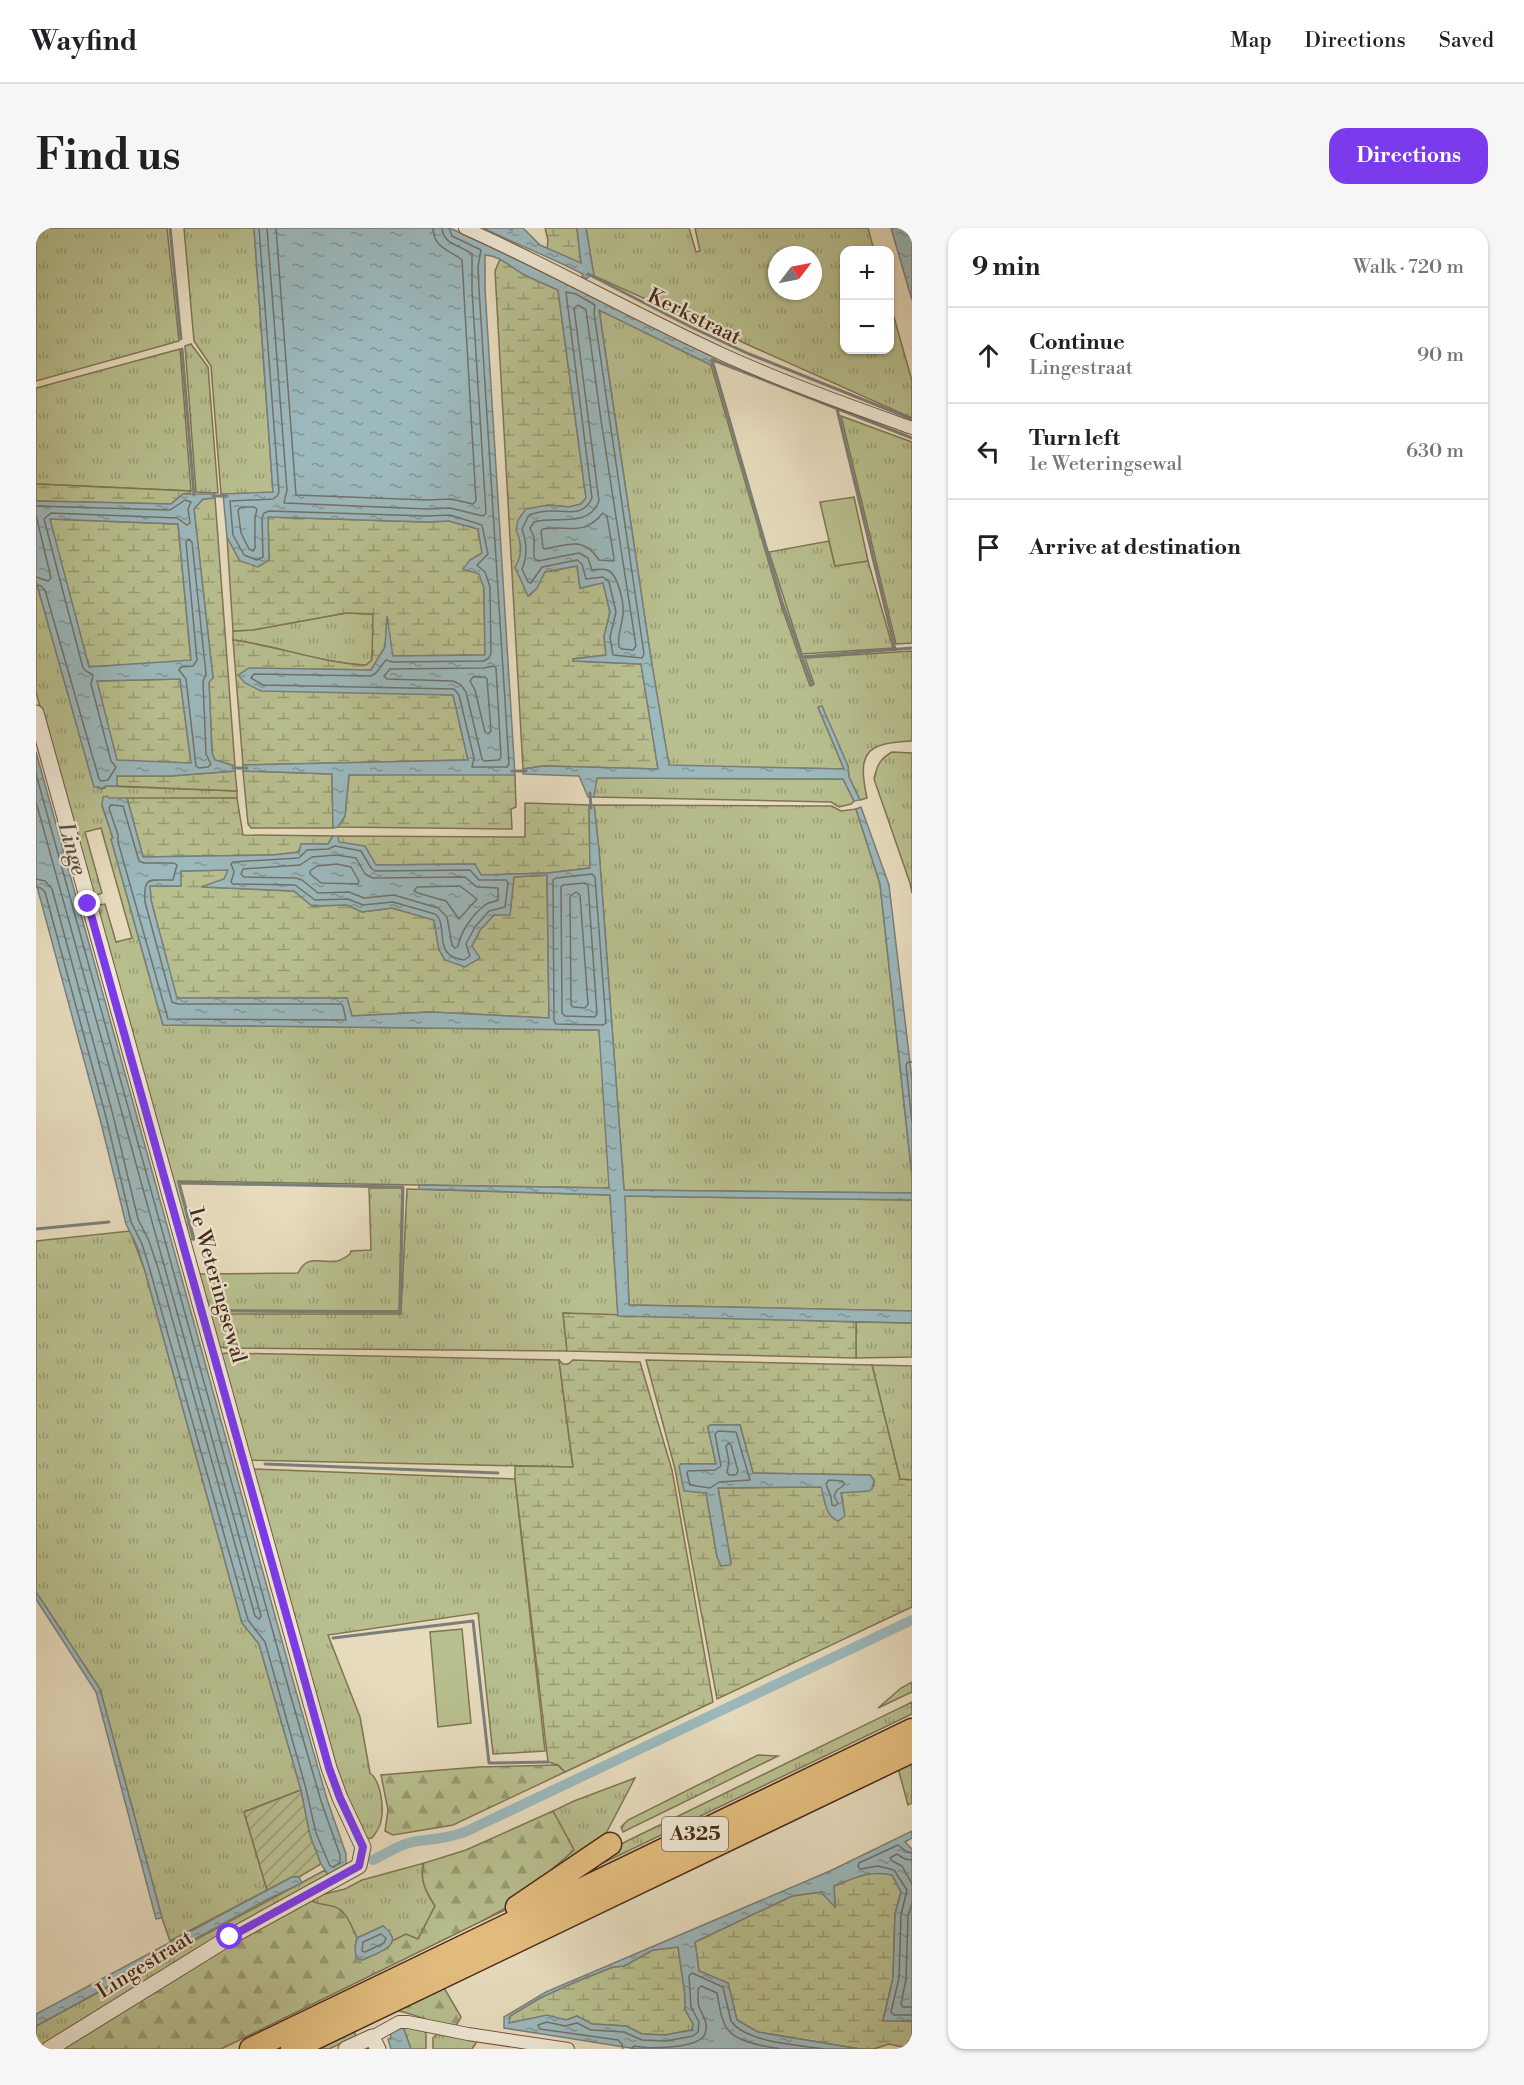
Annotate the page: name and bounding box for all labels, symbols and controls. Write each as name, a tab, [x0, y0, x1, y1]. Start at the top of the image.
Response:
text: Wayfind	[30, 24, 138, 59]
text: Map	[1230, 28, 1272, 54]
text: Directions	[1305, 28, 1406, 54]
text: Saved	[1439, 28, 1494, 54]
button: Directions	[1329, 128, 1488, 184]
text: Find us	[36, 130, 180, 183]
north arrow	[768, 246, 822, 300]
map controls	[840, 246, 894, 354]
button: +	[840, 246, 894, 300]
text: 9 min	[972, 251, 1040, 283]
text: Walk · 720 m	[1353, 255, 1464, 280]
street label: Kerkstraat	[643, 283, 746, 351]
button: −	[840, 300, 894, 354]
text: Continue	[1029, 329, 1125, 356]
icon: ahead	[972, 339, 1005, 372]
text: 90 m	[1417, 343, 1464, 368]
text: Lingestraat	[1029, 356, 1133, 381]
text: Turn left	[1029, 425, 1120, 452]
icon: left	[972, 435, 1005, 468]
text: 630 m	[1406, 439, 1464, 464]
text: 1e Weteringsewal	[1029, 452, 1183, 477]
icon: arrive	[972, 531, 1005, 564]
text: Arrive at destination	[1029, 534, 1241, 561]
water label: Linge	[51, 819, 92, 878]
route end	[74, 890, 100, 916]
street label: 1e Weteringsewal	[182, 1204, 252, 1366]
road number: A325	[662, 1817, 728, 1851]
route start	[216, 1923, 242, 1949]
street label: Lingestraat	[92, 1925, 199, 2005]

